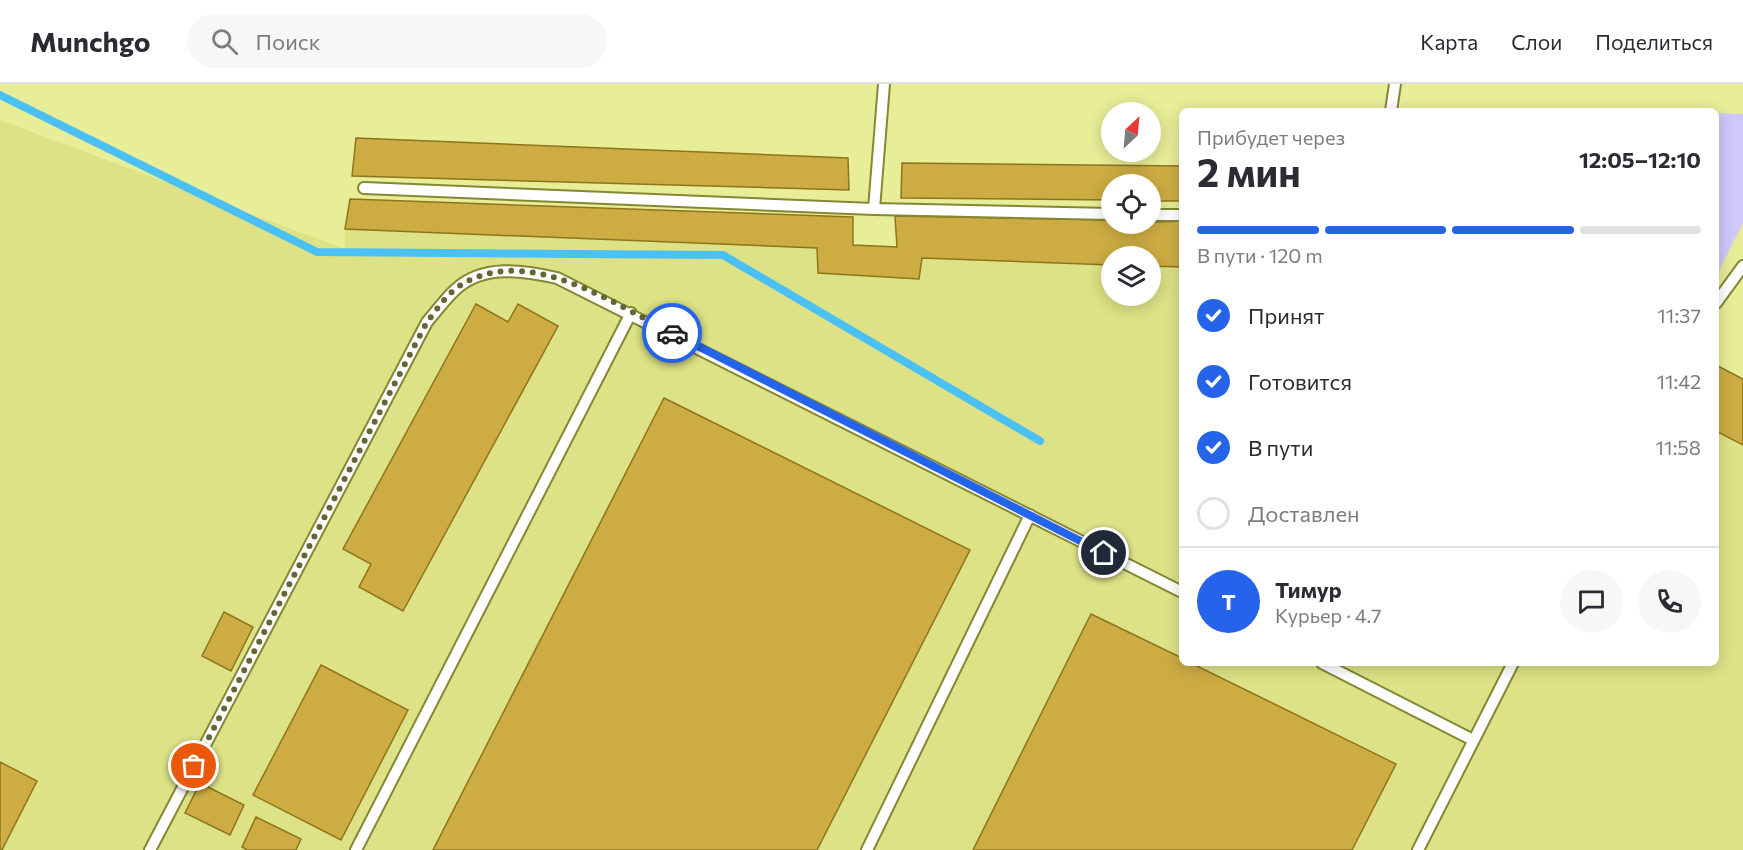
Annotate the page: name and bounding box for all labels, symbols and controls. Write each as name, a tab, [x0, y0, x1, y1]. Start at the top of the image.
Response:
search box	[187, 14, 607, 68]
text: Munchgo	[30, 24, 151, 58]
icon: search	[208, 25, 241, 58]
text: Поиск	[256, 28, 320, 55]
text: Карта	[1420, 29, 1478, 54]
text: Слои	[1511, 29, 1562, 54]
text: Поделиться	[1595, 29, 1713, 54]
north arrow	[1101, 102, 1161, 162]
map controls	[1101, 102, 1161, 306]
text: Прибудет через	[1197, 125, 1345, 149]
text: 12:05–12:10	[1579, 146, 1701, 173]
text: 2 мин	[1197, 147, 1301, 195]
button: locate	[1101, 174, 1161, 234]
text: В пути · 120 m	[1197, 243, 1323, 267]
button: layers	[1101, 246, 1161, 306]
icon: check	[1197, 299, 1230, 332]
text: Принят	[1248, 302, 1324, 329]
courier	[642, 303, 702, 363]
text: 11:37	[1657, 303, 1701, 327]
icon: car	[656, 317, 689, 350]
icon: check	[1197, 365, 1230, 398]
text: Готовится	[1248, 368, 1352, 395]
text: 11:42	[1656, 369, 1701, 393]
icon: check	[1197, 431, 1230, 464]
text: В пути	[1248, 434, 1313, 461]
text: 11:58	[1656, 435, 1701, 459]
text: Доставлен	[1248, 500, 1360, 527]
pin	[1078, 527, 1129, 578]
icon: home	[1087, 536, 1120, 569]
button: chat	[1560, 570, 1623, 633]
button: phone	[1638, 570, 1701, 633]
text: Тимур	[1275, 576, 1342, 603]
text: Т	[1221, 588, 1236, 615]
text: Курьер · 4.7	[1275, 603, 1382, 627]
pin	[168, 740, 219, 791]
icon: bag	[177, 749, 210, 782]

